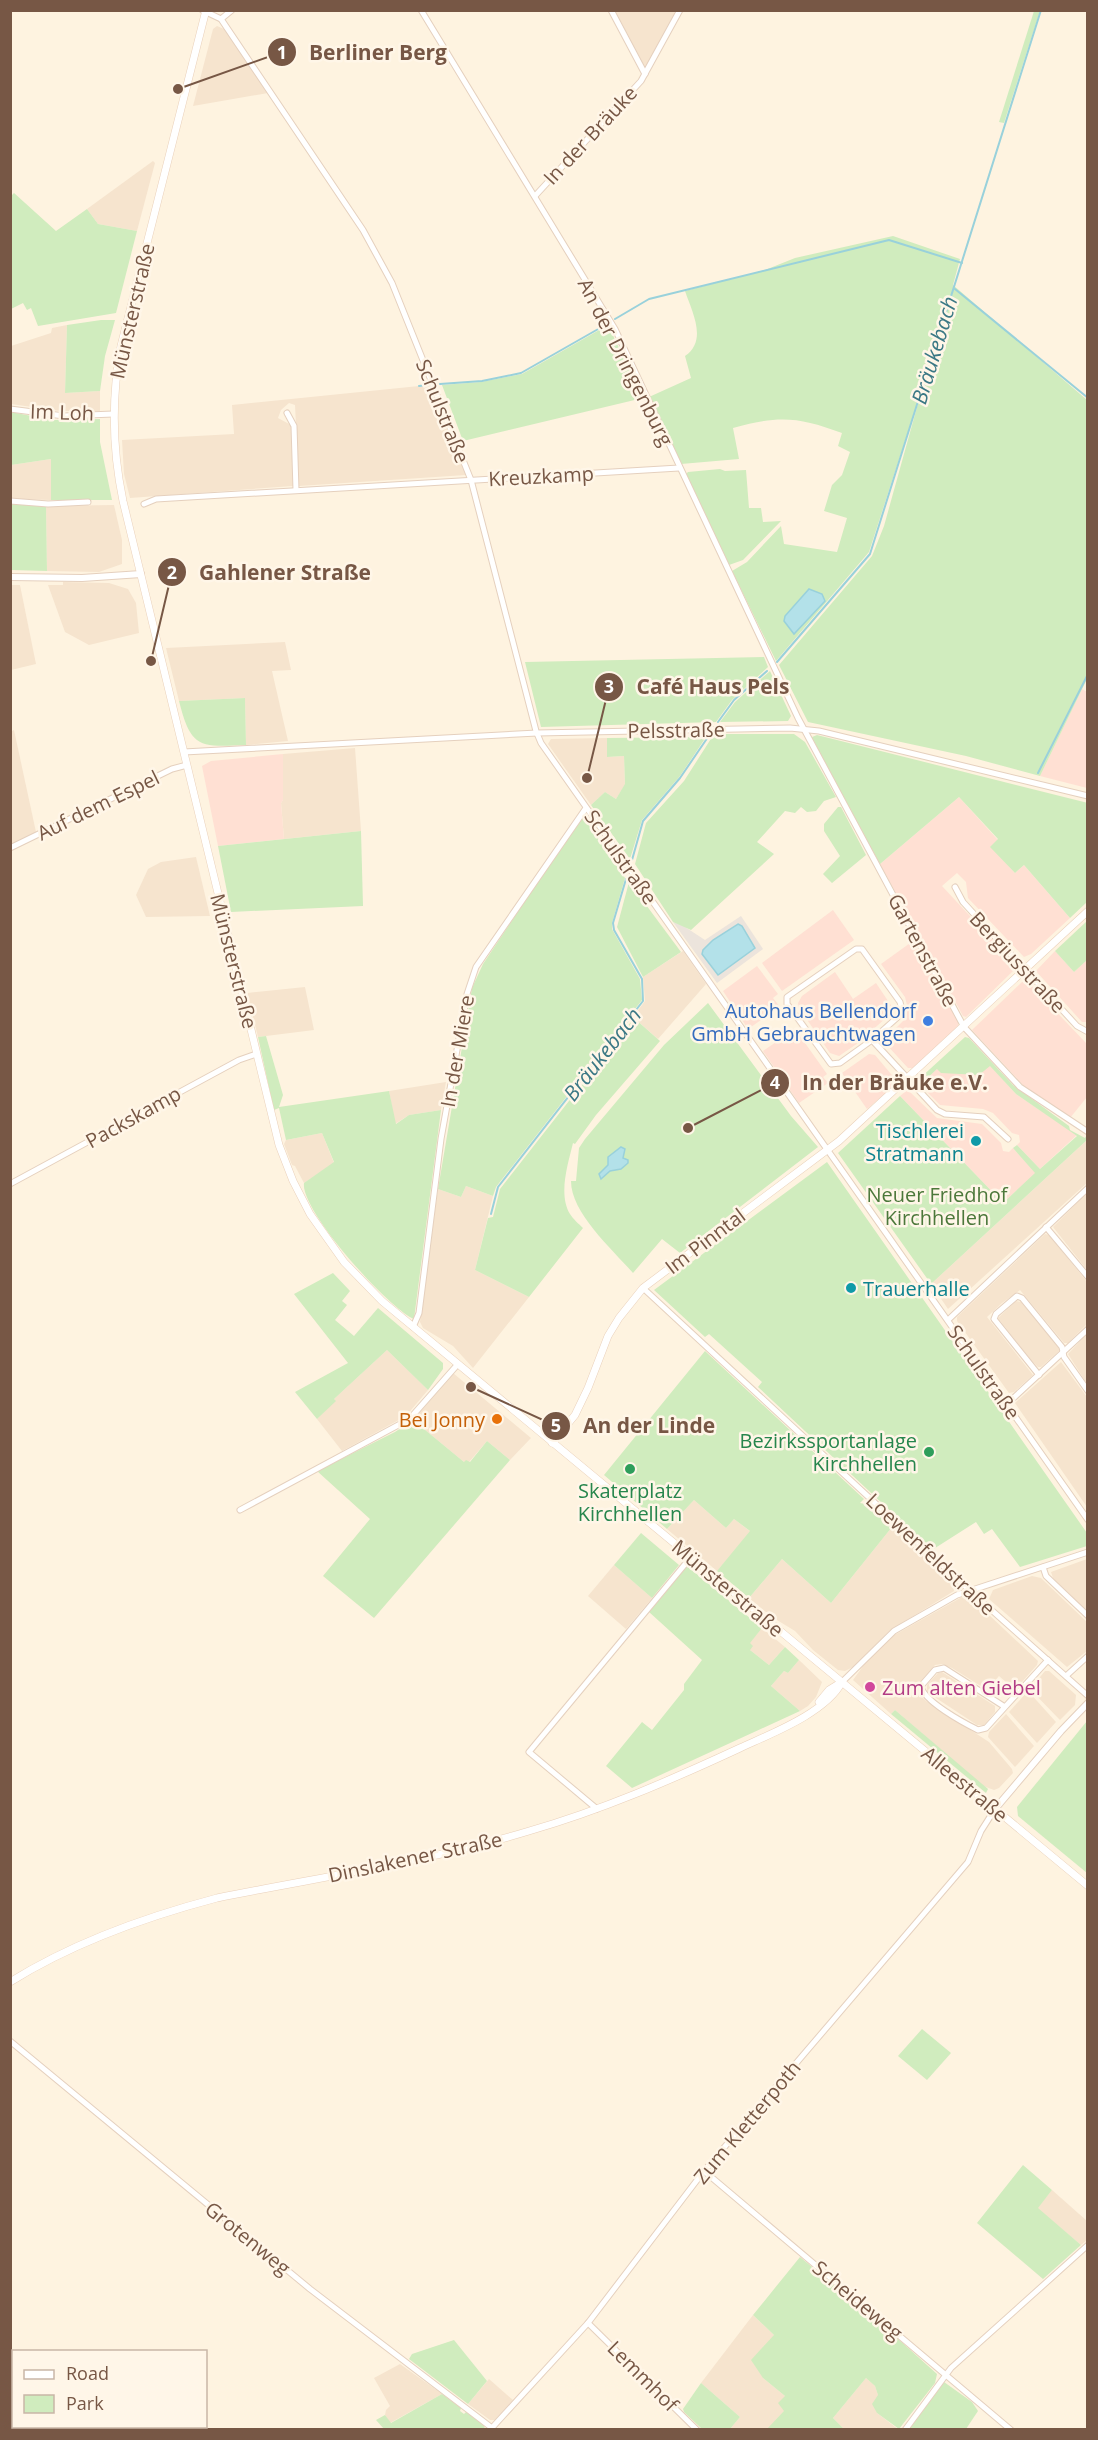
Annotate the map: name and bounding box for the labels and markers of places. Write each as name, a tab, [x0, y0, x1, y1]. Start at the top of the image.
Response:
callout: Berliner Berg	[267, 33, 459, 72]
callout: Gahlener Straße	[157, 553, 383, 592]
callout: Café Haus Pels	[594, 667, 801, 706]
place label: Autohaus Bellendorf GmbH Gebrauchtwagen	[691, 997, 917, 1047]
marker: Autohaus Bellendorf GmbH Gebrauchtwagen	[921, 1014, 935, 1028]
callout: In der Bräuke e.V.	[760, 1064, 1000, 1103]
place label: Tischlerei Stratmann	[865, 1117, 964, 1167]
marker: Tischlerei Stratmann	[969, 1134, 983, 1148]
place label: Trauerhalle	[863, 1275, 970, 1302]
marker: Trauerhalle	[844, 1281, 858, 1295]
place label: Bei Jonny	[399, 1406, 486, 1433]
callout: An der Linde	[541, 1406, 727, 1445]
marker: Bei Jonny	[490, 1412, 504, 1426]
place label: Bezirkssportanlage Kirchhellen	[739, 1427, 917, 1477]
marker: Bezirkssportanlage Kirchhellen	[922, 1445, 936, 1459]
marker: Skaterplatz Kirchhellen	[623, 1462, 637, 1476]
place label: Skaterplatz Kirchhellen	[578, 1477, 682, 1527]
place label: Zum alten Giebel	[882, 1674, 1041, 1701]
marker: Zum alten Giebel	[863, 1680, 877, 1694]

